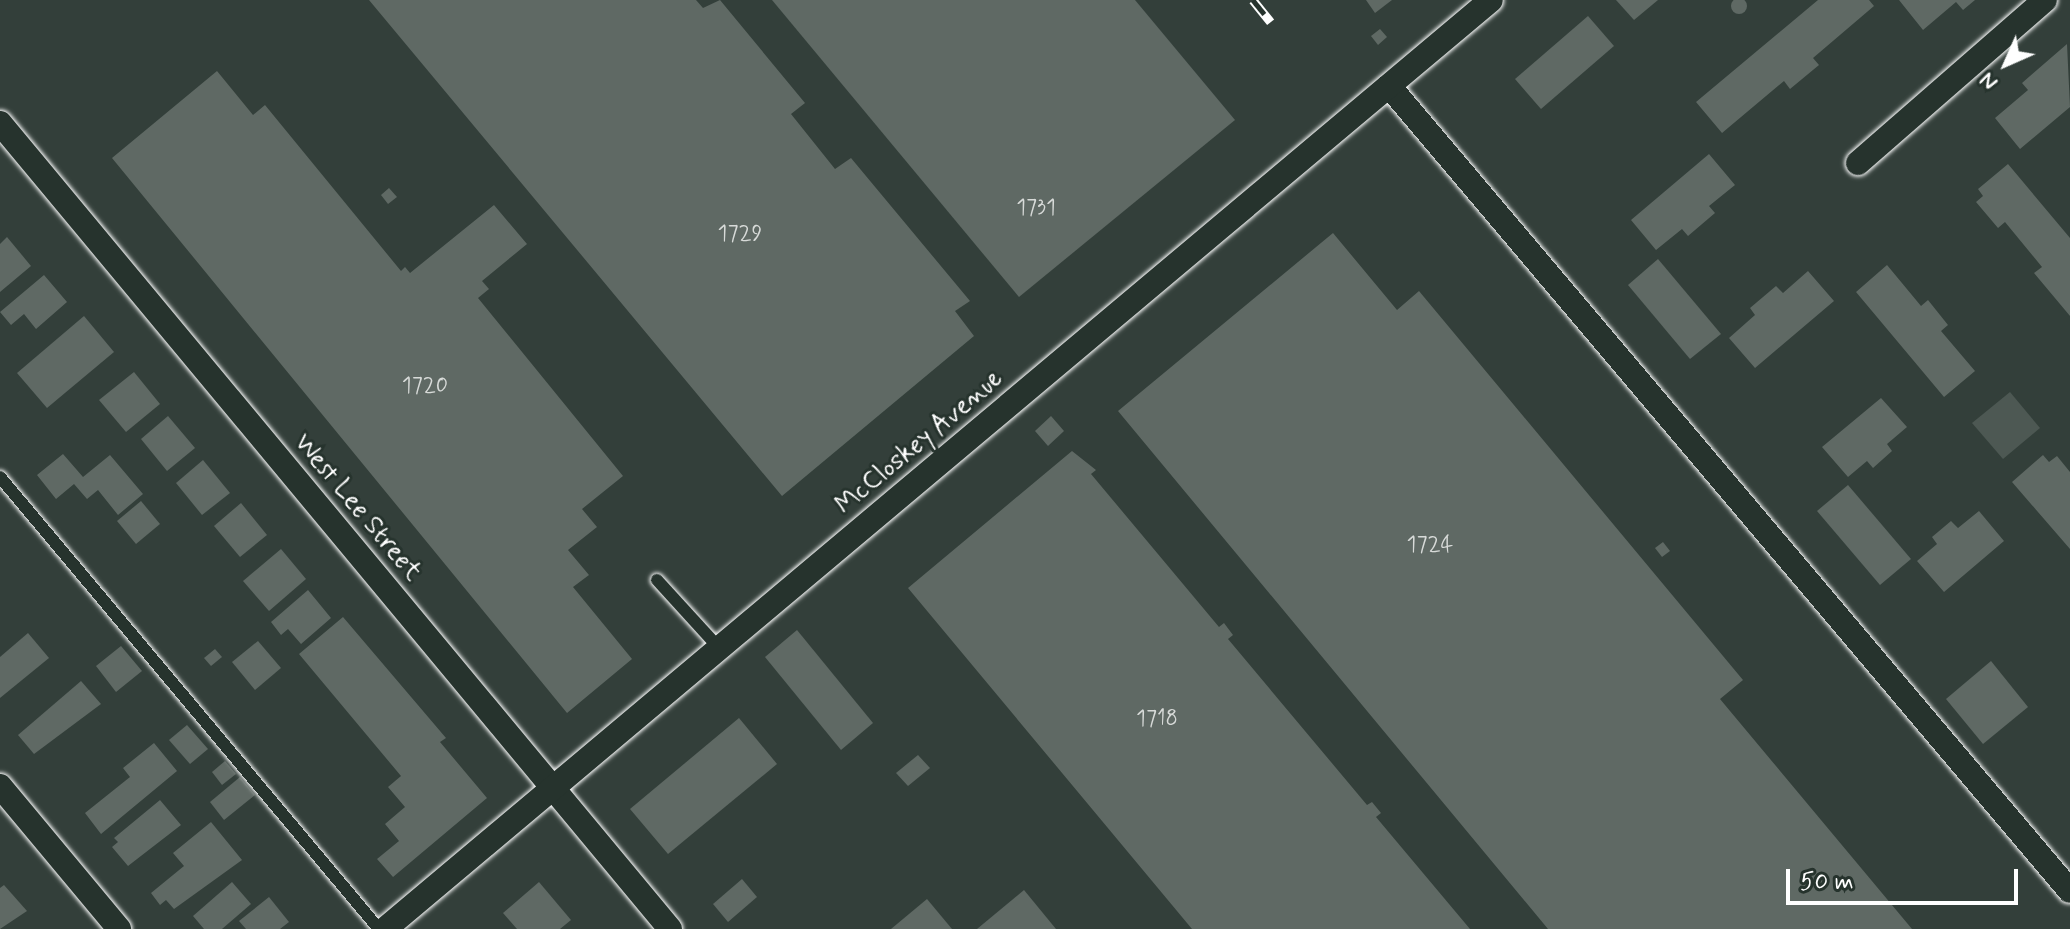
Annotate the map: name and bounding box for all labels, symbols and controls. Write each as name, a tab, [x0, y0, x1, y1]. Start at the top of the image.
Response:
north arrow	[1966, 24, 2046, 104]
text: N	[1974, 66, 2004, 96]
house number: 1731	[1016, 196, 1056, 222]
house number: 1729	[718, 222, 762, 248]
street label: McCloskey Avenue	[831, 365, 1009, 521]
house number: 1720	[402, 374, 448, 400]
street label: West Lee Street	[286, 428, 428, 588]
house number: 1724	[1407, 533, 1453, 559]
house number: 1718	[1136, 707, 1178, 733]
scale bar	[1790, 853, 2022, 903]
text: 50 m	[1800, 867, 1854, 898]

